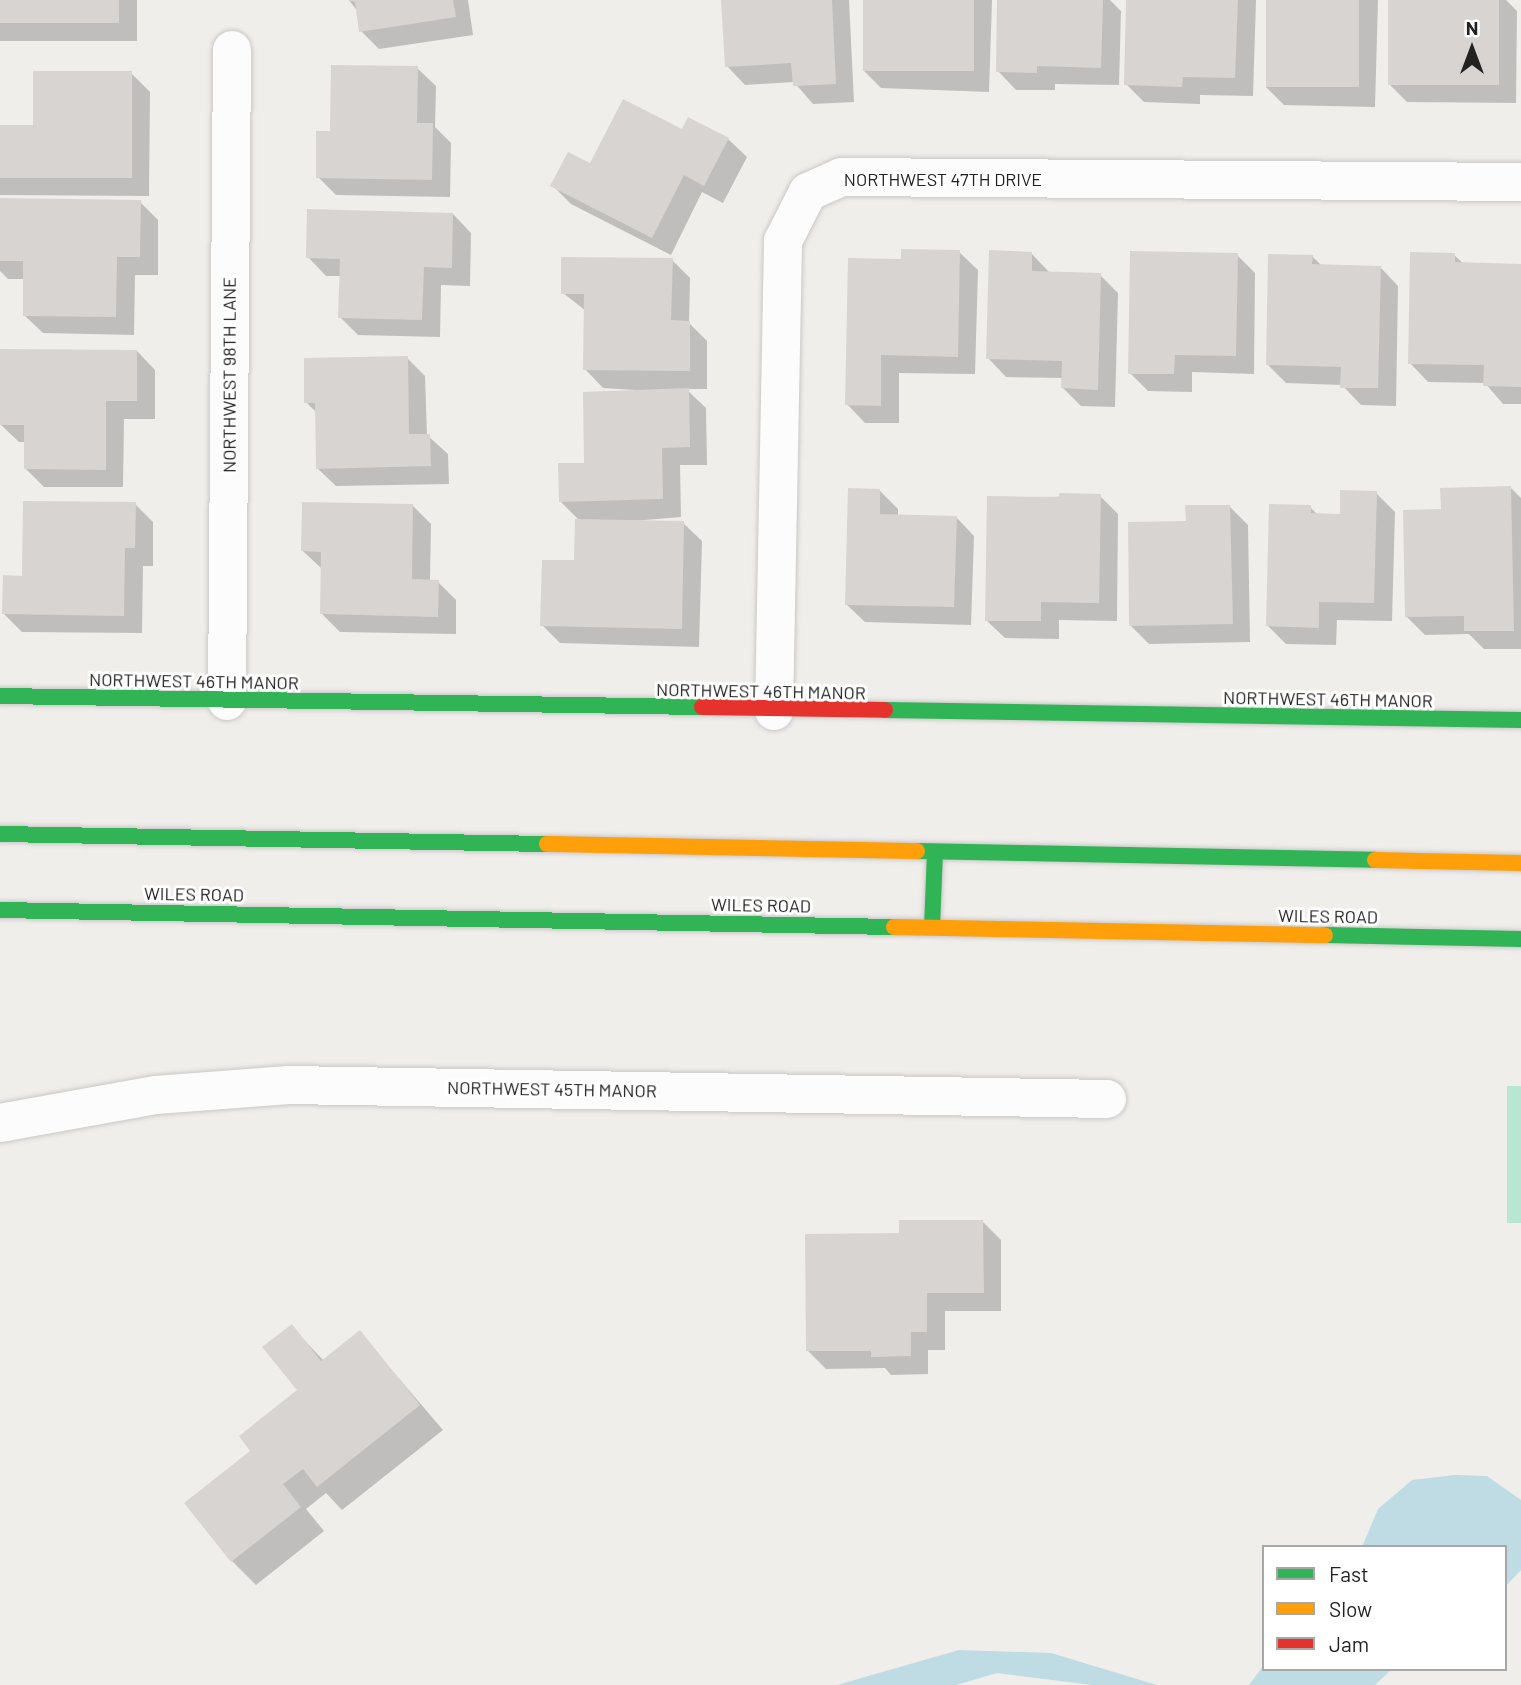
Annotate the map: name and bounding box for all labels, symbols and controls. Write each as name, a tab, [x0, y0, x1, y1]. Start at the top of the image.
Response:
north arrow	[1437, 14, 1507, 84]
text: N	[1466, 16, 1478, 39]
street label: NORTHWEST 47TH DRIVE	[844, 168, 1042, 190]
street label: NORTHWEST 98TH LANE	[218, 277, 240, 473]
street label: NORTHWEST 46TH MANOR	[89, 668, 299, 694]
street label: NORTHWEST 46TH MANOR	[656, 678, 866, 704]
street label: NORTHWEST 46TH MANOR	[1223, 686, 1433, 712]
street label: WILES ROAD	[144, 882, 244, 906]
street label: WILES ROAD	[711, 893, 811, 917]
street label: WILES ROAD	[1278, 904, 1378, 928]
street label: NORTHWEST 45TH MANOR	[447, 1076, 657, 1102]
legend	[1262, 1545, 1507, 1671]
text: Fast	[1329, 1561, 1369, 1586]
text: Slow	[1329, 1596, 1372, 1621]
text: Jam	[1329, 1631, 1369, 1656]

